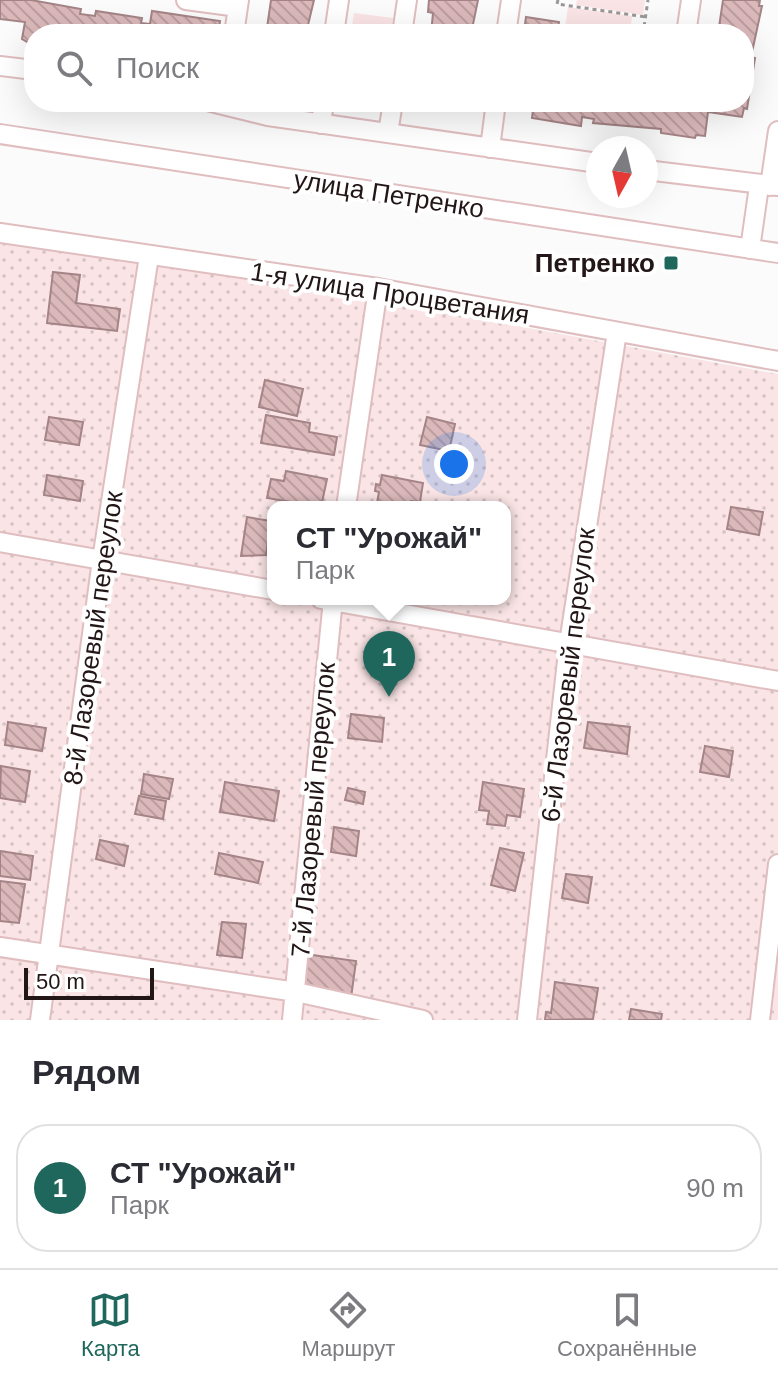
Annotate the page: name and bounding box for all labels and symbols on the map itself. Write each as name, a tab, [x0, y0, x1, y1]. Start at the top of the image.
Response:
north arrow	[586, 136, 658, 208]
street label: улица Петренко	[292, 164, 486, 224]
place label: Петренко	[535, 248, 655, 278]
marker: Петренко	[662, 254, 680, 272]
street label: 1-я улица Процветания	[248, 256, 532, 330]
your location	[434, 444, 474, 484]
street label: 8-й Лазоревый переулок	[58, 489, 129, 787]
street label: 6-й Лазоревый переулок	[535, 526, 601, 824]
pin: 1	[363, 631, 415, 697]
street label: 7-й Лазоревый переулок	[285, 661, 341, 959]
scale bar	[24, 964, 154, 1000]

